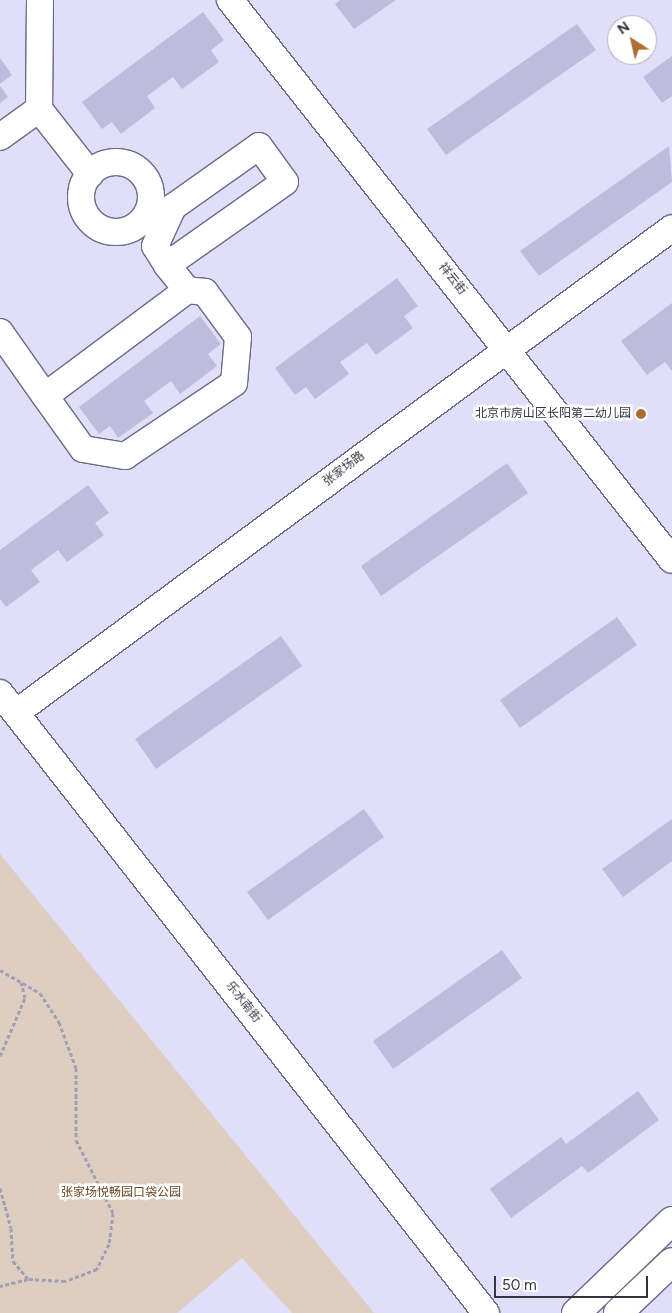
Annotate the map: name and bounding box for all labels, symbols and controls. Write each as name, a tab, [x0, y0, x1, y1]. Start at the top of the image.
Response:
north arrow	[607, 15, 657, 65]
text: N	[614, 18, 633, 38]
street label: 祥云街	[435, 260, 469, 298]
place label: 北京市房山区长阳第二幼儿园	[475, 407, 631, 421]
marker: 北京市房山区长阳第二幼儿园	[635, 408, 647, 420]
street label: 张家场路	[320, 449, 368, 489]
street label: 乐水南街	[223, 979, 263, 1025]
park label: 张家场悦畅园口袋公园	[61, 1186, 181, 1200]
scale bar	[497, 1266, 651, 1298]
text: 50 m	[502, 1276, 537, 1294]

